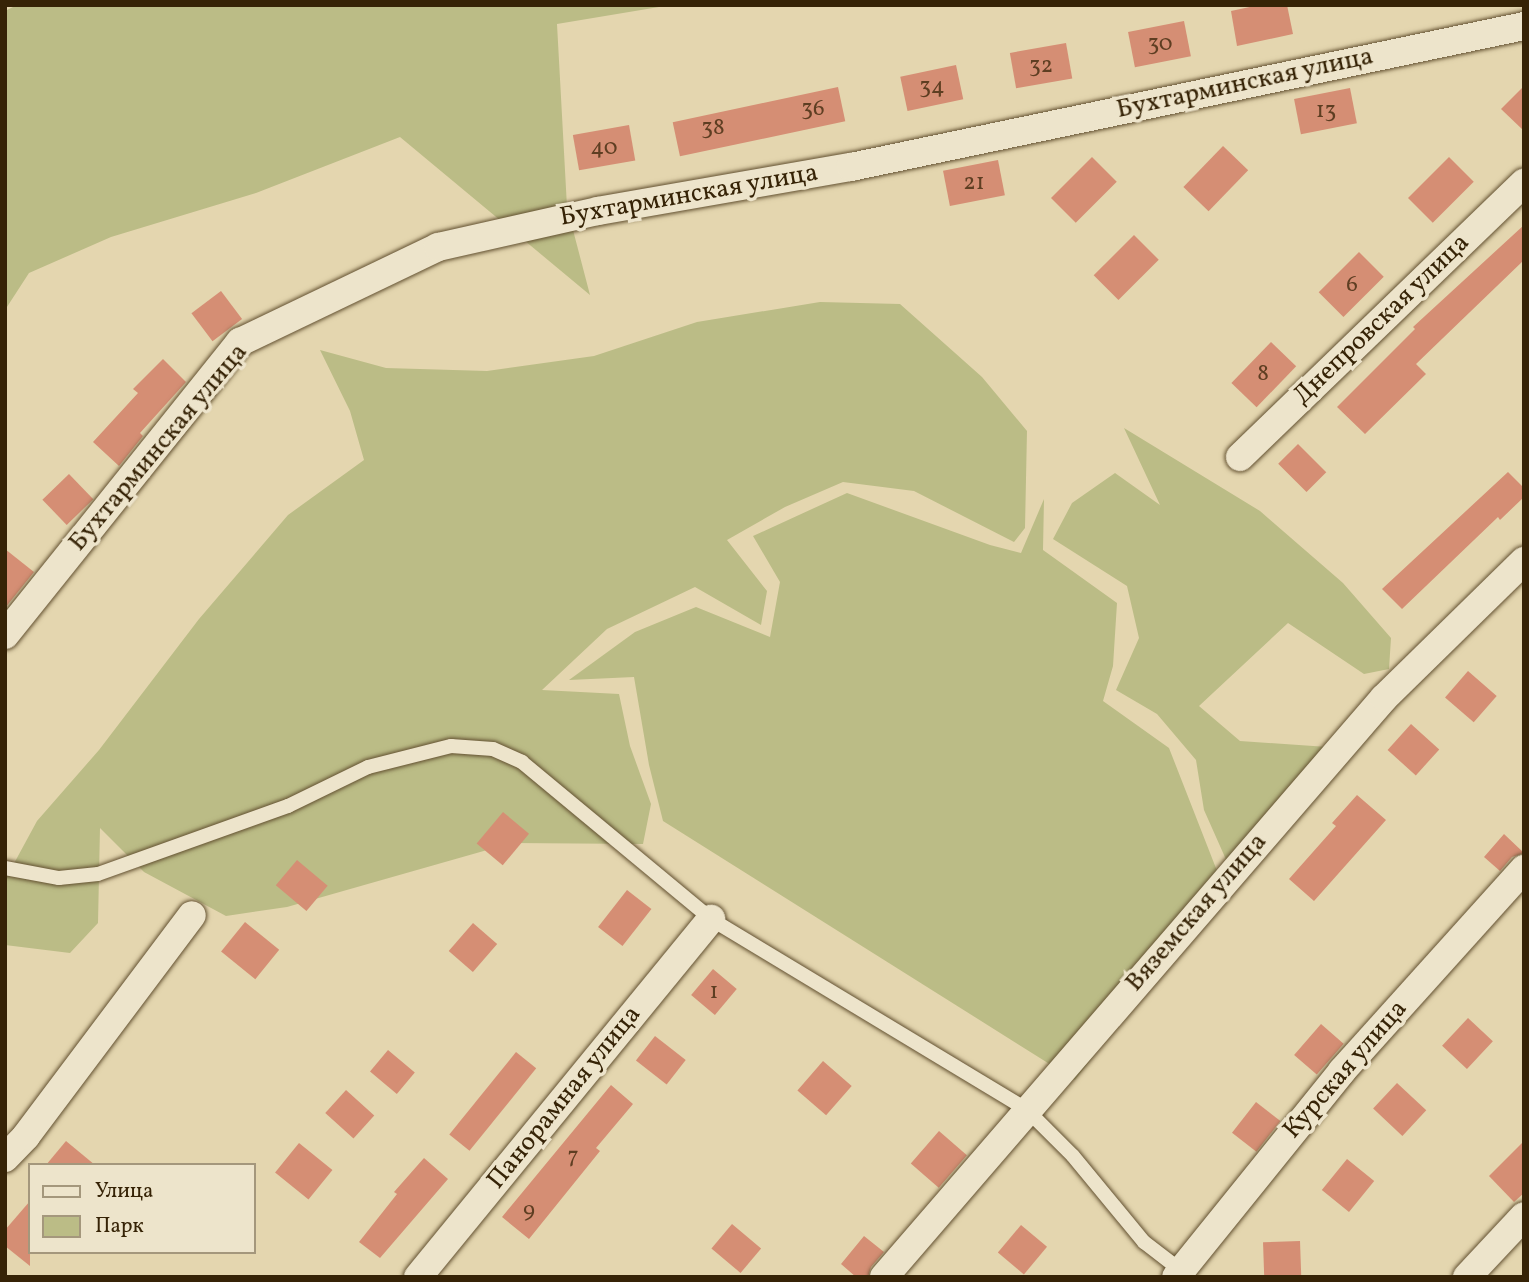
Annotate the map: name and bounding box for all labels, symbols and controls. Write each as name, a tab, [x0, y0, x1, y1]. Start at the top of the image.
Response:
house number: 30	[1147, 30, 1173, 58]
street label: Бухтарминская улица	[1113, 41, 1377, 127]
house number: 32	[1029, 52, 1053, 80]
house number: 34	[919, 73, 945, 101]
house number: 36	[801, 95, 825, 123]
house number: 13	[1316, 97, 1336, 125]
house number: 38	[701, 114, 725, 142]
house number: 40	[590, 134, 618, 162]
street label: Бухтарминская улица	[557, 158, 821, 234]
house number: 21	[963, 169, 985, 197]
street label: Днепровская улица	[1287, 228, 1477, 412]
house number: 6	[1346, 271, 1358, 299]
street label: Бухтарминская улица	[63, 337, 255, 559]
house number: 8	[1257, 360, 1269, 388]
street label: Вяземская улица	[1119, 827, 1275, 999]
house number: 1	[710, 978, 718, 1006]
street label: Курская улица	[1277, 994, 1415, 1146]
street label: Панорамная улица	[481, 1000, 649, 1196]
house number: 7	[567, 1143, 579, 1171]
legend	[28, 1163, 256, 1254]
text: Улица	[95, 1177, 153, 1206]
house number: 9	[523, 1197, 535, 1225]
text: Парк	[95, 1212, 144, 1241]

